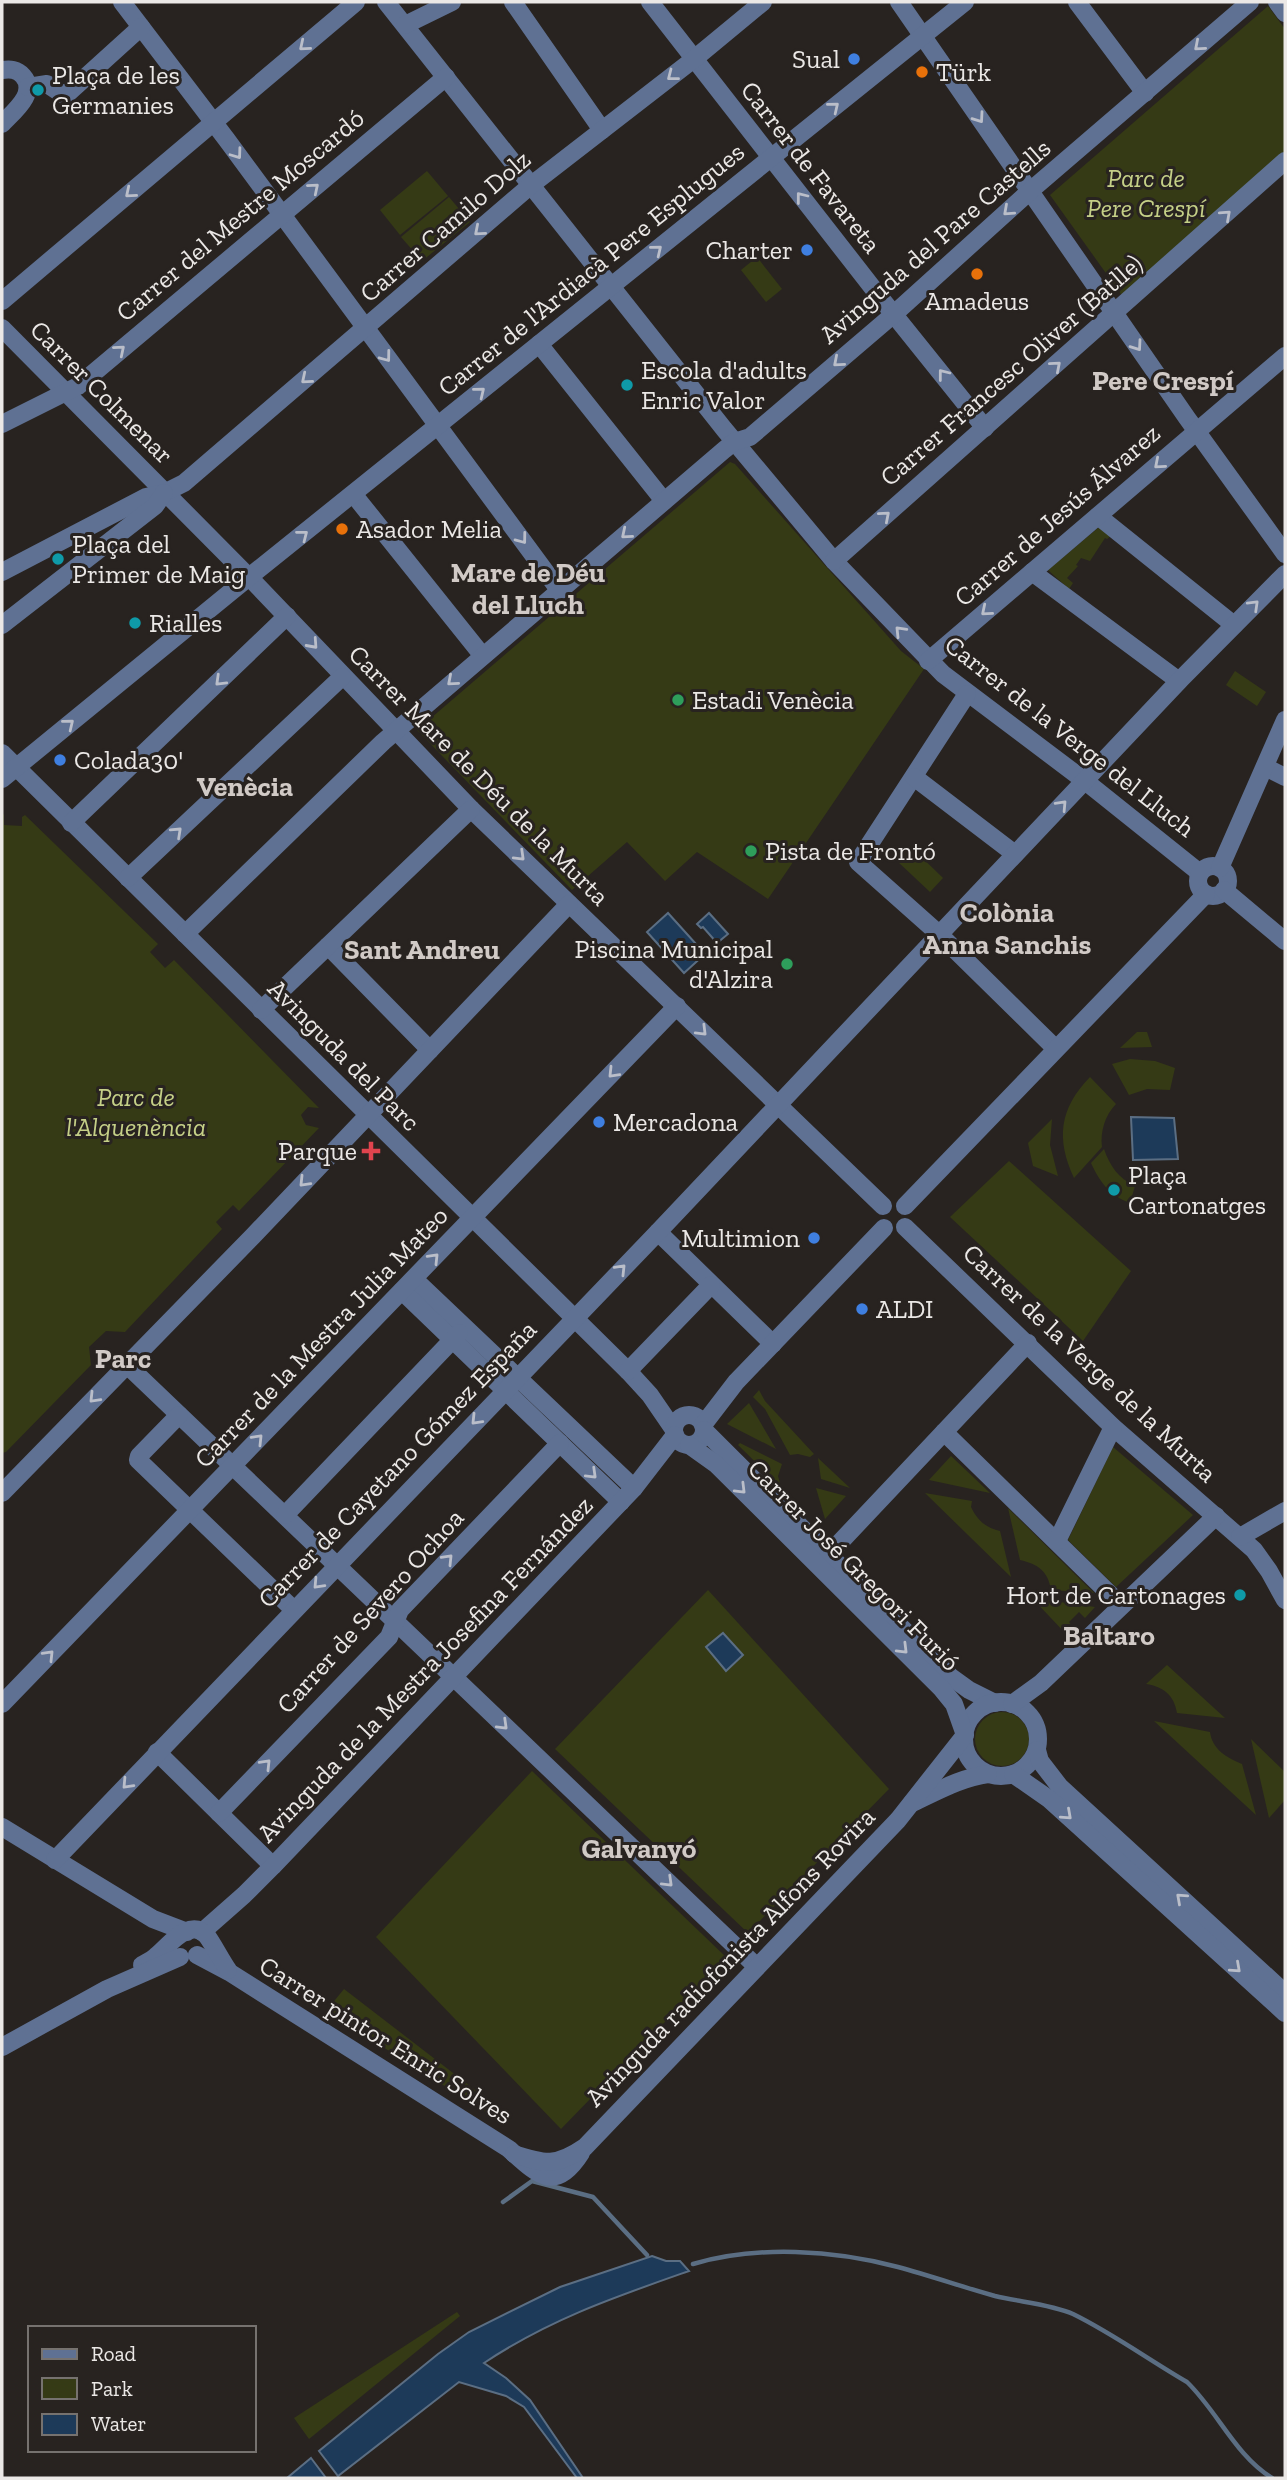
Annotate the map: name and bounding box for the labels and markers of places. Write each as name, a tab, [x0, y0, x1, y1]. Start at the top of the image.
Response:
place label: Sual	[792, 43, 840, 75]
marker: Sual	[846, 51, 862, 67]
place label: Türk	[936, 56, 991, 88]
place label: Plaça de les Germanies	[52, 59, 180, 121]
marker: Türk	[914, 64, 930, 80]
marker: Plaça de les Germanies	[30, 82, 46, 98]
place label: Charter	[705, 234, 793, 266]
marker: Charter	[799, 242, 815, 258]
marker: Amadeus	[969, 266, 985, 282]
place label: Amadeus	[925, 285, 1029, 317]
place label: Escola d'adults Enric Valor	[641, 354, 807, 416]
marker: Escola d'adults Enric Valor	[619, 377, 635, 393]
place label: Asador Melia	[356, 513, 503, 545]
marker: Asador Melia	[334, 521, 350, 537]
place label: Plaça del Primer de Maig	[72, 528, 245, 590]
marker: Plaça del Primer de Maig	[50, 551, 66, 567]
place label: Rialles	[149, 607, 222, 639]
marker: Rialles	[127, 615, 143, 631]
place label: Estadi Venècia	[692, 684, 854, 716]
marker: Estadi Venècia	[670, 692, 686, 708]
place label: Colada30'	[74, 744, 183, 776]
marker: Colada30'	[52, 752, 68, 768]
place label: Pista de Frontó	[765, 835, 936, 867]
marker: Pista de Frontó	[743, 843, 759, 859]
place label: Piscina Municipal d'Alzira	[575, 933, 773, 995]
marker: Piscina Municipal d'Alzira	[779, 956, 795, 972]
place label: Mercadona	[613, 1106, 739, 1138]
marker: Mercadona	[591, 1114, 607, 1130]
place label: Parque	[278, 1135, 357, 1167]
marker: Parque	[363, 1143, 379, 1159]
place label: Plaça Cartonatges	[1128, 1159, 1266, 1221]
marker: Plaça Cartonatges	[1106, 1182, 1122, 1198]
place label: Multimion	[681, 1222, 800, 1254]
marker: Multimion	[806, 1230, 822, 1246]
place label: ALDI	[876, 1293, 933, 1325]
marker: ALDI	[854, 1301, 870, 1317]
place label: Hort de Cartonages	[1006, 1579, 1226, 1611]
marker: Hort de Cartonages	[1232, 1587, 1248, 1603]

